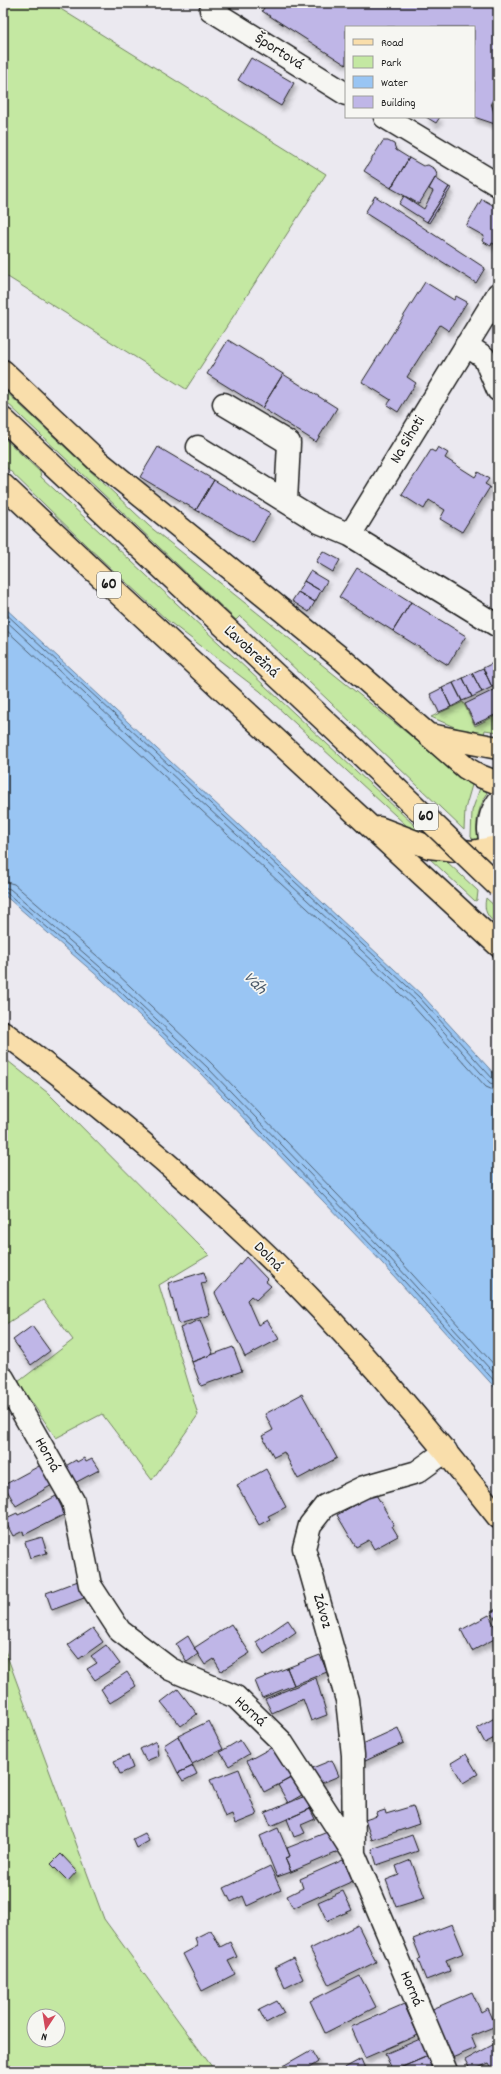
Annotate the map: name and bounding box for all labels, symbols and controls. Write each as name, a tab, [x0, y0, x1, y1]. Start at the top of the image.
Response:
legend	[345, 26, 475, 118]
street label: Športová	[250, 28, 308, 76]
text: Road	[381, 35, 403, 52]
text: Park	[381, 55, 402, 72]
text: Water	[381, 75, 408, 92]
text: Building	[381, 95, 416, 112]
street label: Na Sihoti	[385, 412, 431, 468]
road number: 60	[97, 572, 121, 598]
street label: Ľavobrežná	[218, 620, 284, 684]
road number: 60	[414, 804, 438, 830]
water label: Váh	[237, 967, 272, 1002]
street label: Dolná	[248, 1237, 288, 1277]
street label: Horná	[28, 1433, 66, 1477]
street label: Závoz	[306, 1591, 338, 1631]
street label: Horná	[229, 1691, 271, 1733]
street label: Horná	[393, 1968, 429, 2010]
north arrow	[26, 2008, 66, 2048]
text: N	[39, 2027, 49, 2044]

